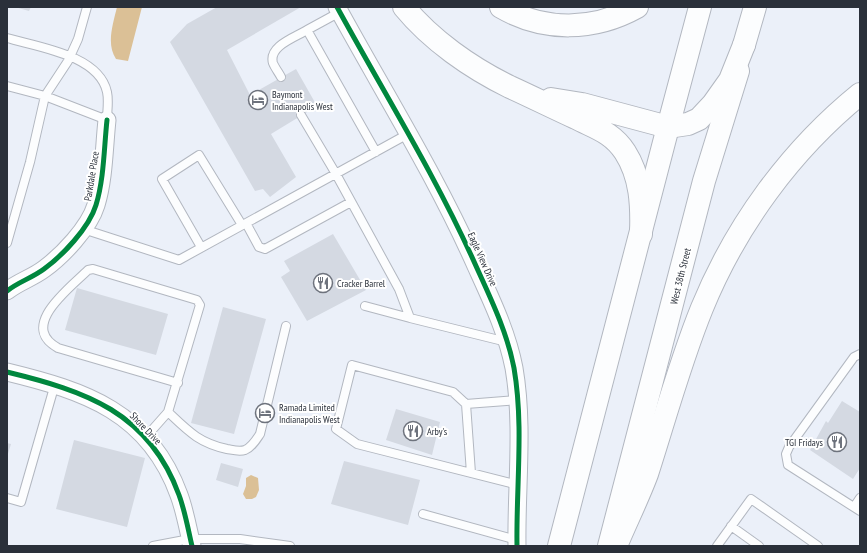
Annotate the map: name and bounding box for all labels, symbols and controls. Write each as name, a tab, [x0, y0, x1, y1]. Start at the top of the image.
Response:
place label: Baymont Indianapolis West	[272, 88, 333, 113]
hotel icon: Baymont Indianapolis West	[247, 89, 269, 111]
street label: Parkdale Place	[81, 150, 102, 202]
street label: Eagle View Drive	[465, 230, 500, 288]
street label: West 38th Street	[667, 246, 694, 306]
restaurant icon: Cracker Barrel	[312, 272, 334, 294]
place label: Cracker Barrel	[337, 277, 386, 290]
place label: Ramada Limited Indianapolis West	[279, 401, 340, 426]
hotel icon: Ramada Limited Indianapolis West	[254, 402, 276, 424]
street label: Shore Drive	[127, 409, 164, 447]
restaurant icon: Arby's	[402, 420, 424, 442]
place label: Arby's	[427, 425, 448, 438]
restaurant icon: TGI Fridays	[826, 431, 848, 453]
place label: TGI Fridays	[785, 436, 824, 449]

